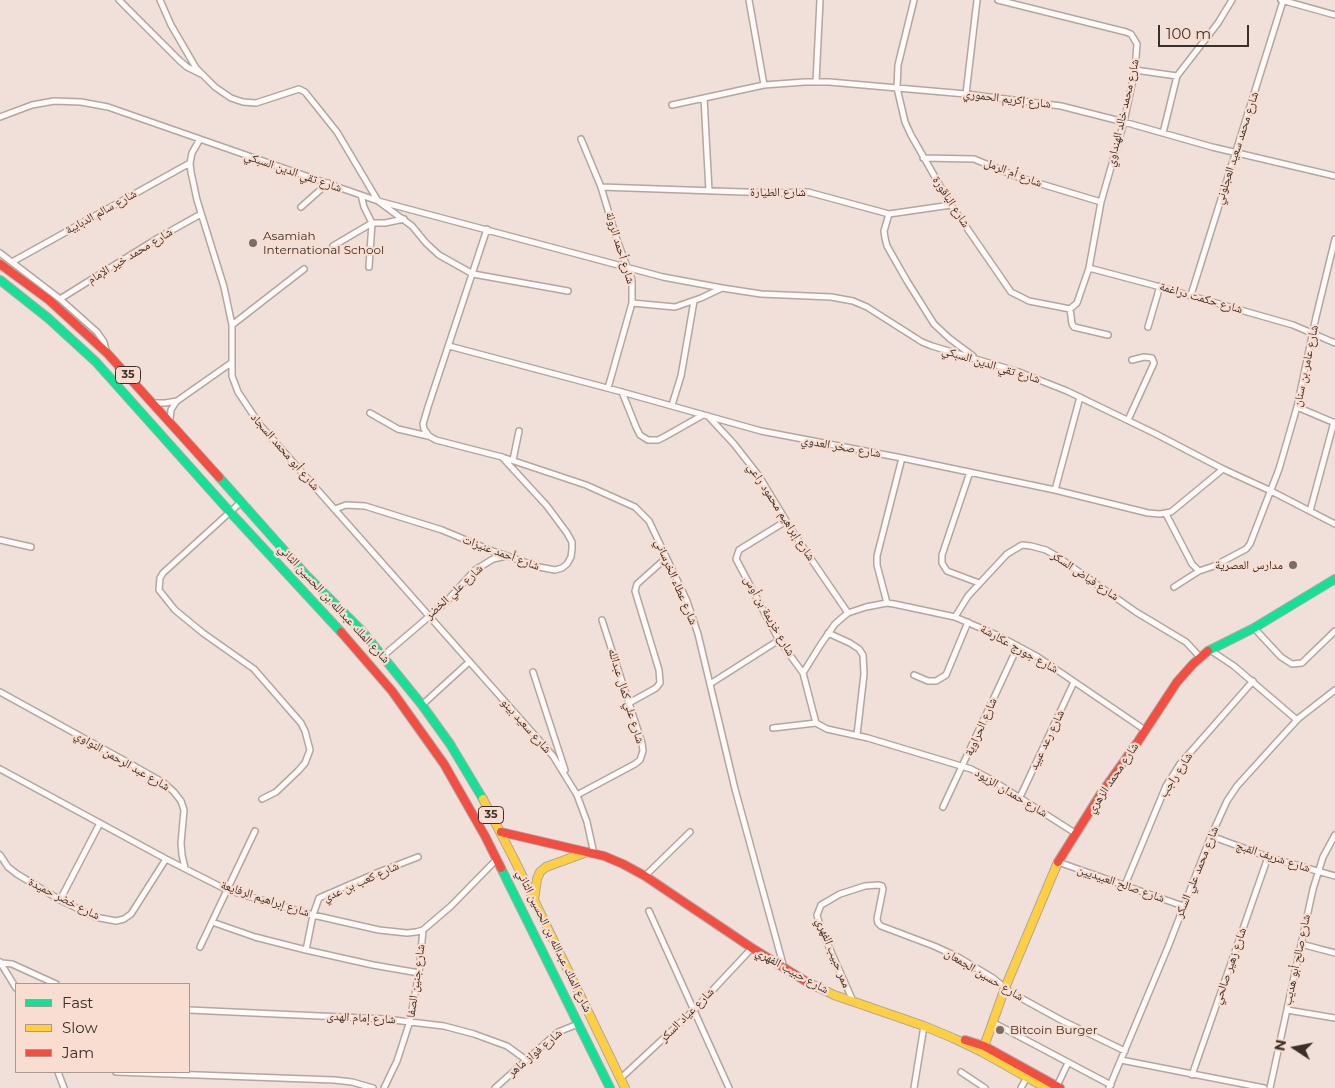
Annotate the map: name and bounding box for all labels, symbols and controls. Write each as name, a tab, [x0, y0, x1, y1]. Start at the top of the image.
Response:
scale bar	[1160, 15, 1251, 47]
text: 100 m	[1166, 24, 1211, 43]
street label: شارع محمد خالد الهنداوي	[1104, 58, 1142, 168]
street label: شارع إكريم الحموري	[962, 86, 1052, 112]
street label: شارع محمد سعيد العجلوني	[1212, 90, 1262, 206]
street label: شارع تقي الدين السبكي	[242, 149, 344, 195]
street label: شارع أم الرمل	[982, 155, 1044, 191]
street label: شارع الباقورة	[929, 174, 973, 230]
street label: شارع الطيارة	[750, 185, 806, 199]
street label: شارع سالم الدبايبة	[63, 186, 139, 238]
street label: شارع أحمد الرولة	[602, 210, 638, 286]
street label: شارع محمد خير الإمام	[85, 225, 175, 287]
place label: Asamiah International School	[263, 229, 384, 257]
marker: Asamiah International School	[247, 237, 259, 249]
street label: شارع حكمت دراغمة	[1158, 279, 1244, 317]
street label: شارع عامر بن سنان	[1290, 324, 1322, 408]
street label: شارع تقي الدين السبكي	[940, 343, 1042, 387]
road number: 35	[116, 366, 140, 384]
street label: شارع أبو محمد السجاد	[248, 410, 322, 494]
street label: شارع صخر العدوي	[800, 433, 882, 461]
street label: شارع إبراهيم محمود راعي	[744, 460, 818, 564]
street label: شارع أحمد عنيزات	[460, 532, 542, 574]
street label: شارع عطاء الخرساني	[651, 537, 701, 627]
street label: شارع الملك عبدالله بن الحسين الثاني	[275, 542, 393, 666]
street label: شارع فياض السكر	[1048, 548, 1122, 604]
place label: مدارس العصرية	[1215, 558, 1283, 572]
marker: مدارس العصرية	[1287, 559, 1299, 571]
street label: شارع علي الخضر	[422, 562, 486, 622]
street label: شارع خزيمة بن أوس	[740, 573, 798, 659]
street label: شارع جورج عكارشة	[977, 622, 1061, 676]
street label: شارع علي كمال عبدالله	[605, 647, 647, 745]
street label: شارع سعيد بينو	[498, 696, 554, 756]
street label: شارع الحراوية	[962, 696, 1000, 758]
street label: شارع رعد عبيد	[1026, 708, 1068, 772]
street label: شارع عبد الرحمن النواوي	[72, 728, 172, 794]
street label: شارع محمد الزهري	[1084, 740, 1142, 816]
street label: شارع راجب	[1156, 750, 1196, 800]
street label: شارع حمدان الزيود	[972, 766, 1050, 820]
road number: 35	[478, 806, 504, 824]
street label: شارع محمد علي السكر	[1172, 824, 1222, 920]
street label: شارع شريف القبج	[1234, 838, 1312, 876]
street label: شارع كعب بن عدي	[321, 859, 401, 905]
street label: شارع صالح العبيديين	[1075, 862, 1167, 906]
street label: شارع الملك عبدالله بن الحسين الثاني	[513, 867, 595, 1015]
street label: شارع خضر حميدة	[26, 875, 102, 923]
street label: شارع إبراهيم الرفايعة	[219, 878, 311, 920]
street label: شارع صالح أبو هديب	[1280, 913, 1314, 1007]
street label: ممر حبيب الفهري	[813, 916, 853, 990]
street label: شارع زهير صالحي	[1210, 926, 1250, 1006]
street label: شارع جنين الصفا	[404, 943, 428, 1019]
street label: شارع حبيب الفهري	[753, 945, 831, 997]
street label: شارع حسين الجمعان	[942, 946, 1026, 1004]
legend	[15, 983, 190, 1073]
street label: شارع عياد السكر	[657, 985, 717, 1045]
text: Fast	[62, 993, 93, 1012]
street label: شارع إمام الهدى	[326, 1009, 396, 1027]
text: Slow	[62, 1018, 98, 1037]
place label: Bitcoin Burger	[1010, 1023, 1098, 1037]
north arrow	[1270, 1023, 1320, 1073]
marker: Bitcoin Burger	[994, 1024, 1006, 1036]
street label: شارع فواز ماهر	[505, 1026, 565, 1080]
text: N	[1270, 1038, 1290, 1052]
text: Jam	[62, 1043, 94, 1062]

